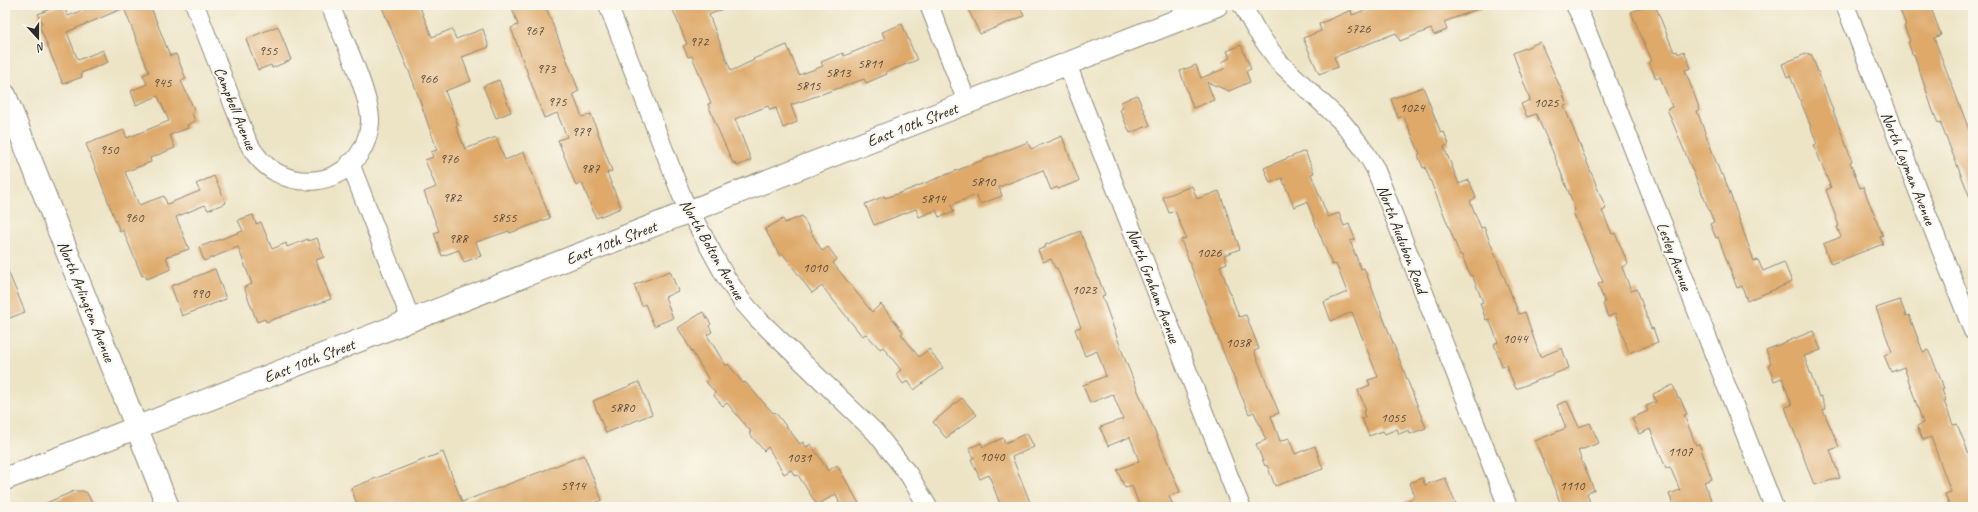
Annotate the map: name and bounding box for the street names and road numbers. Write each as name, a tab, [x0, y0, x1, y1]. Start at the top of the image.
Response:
street label: Campbell Avenue	[209, 64, 261, 154]
street label: East 10th Street	[864, 98, 962, 151]
street label: North Layman Avenue	[1876, 109, 1941, 230]
street label: North Audubon Road	[1372, 182, 1433, 299]
street label: North Bolton Avenue	[675, 196, 750, 305]
street label: East 10th Street	[563, 216, 661, 269]
street label: Lesley Avenue	[1652, 219, 1697, 295]
street label: North Graham Avenue	[1122, 225, 1185, 347]
street label: North Arlington Avenue	[53, 238, 120, 366]
street label: East 10th Street	[261, 334, 359, 387]

